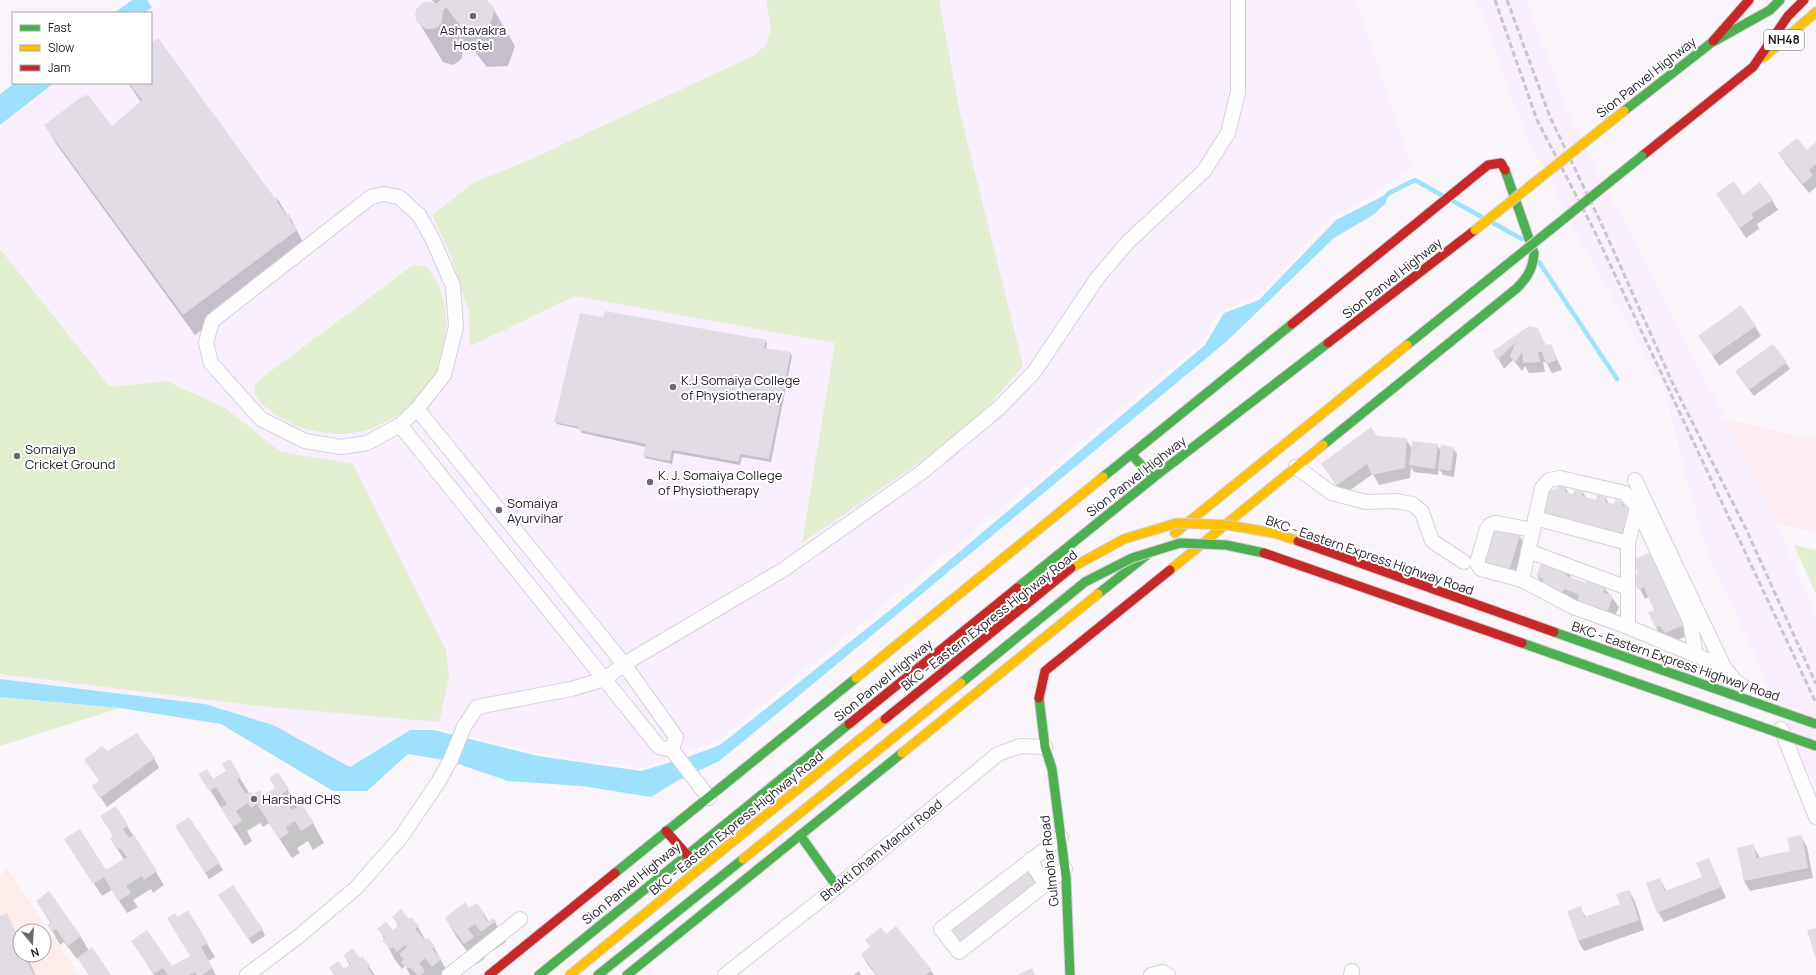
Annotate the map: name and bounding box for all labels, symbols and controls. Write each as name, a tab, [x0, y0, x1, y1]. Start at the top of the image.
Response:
marker: Ashtavakra Hostel	[468, 11, 478, 21]
legend	[12, 12, 152, 84]
text: Fast	[48, 19, 72, 36]
place label: Ashtavakra Hostel	[440, 21, 506, 54]
road number: NH48	[1764, 30, 1804, 50]
street label: Sion Panvel Highway	[1592, 32, 1700, 122]
text: Slow	[48, 39, 74, 56]
text: Jam	[48, 59, 70, 76]
street label: Sion Panvel Highway	[1338, 233, 1446, 323]
place label: K.J Somaiya College of Physiotherapy	[681, 371, 800, 404]
marker: K.J Somaiya College of Physiotherapy	[668, 382, 678, 392]
street label: Sion Panvel Highway	[1082, 431, 1190, 521]
place label: Somaiya Cricket Ground	[25, 440, 115, 473]
marker: Somaiya Cricket Ground	[12, 451, 22, 461]
place label: K. J. Somaiya College of Physiotherapy	[658, 466, 783, 499]
marker: K. J. Somaiya College of Physiotherapy	[645, 477, 655, 487]
place label: Somaiya Ayurvihar	[507, 494, 563, 527]
marker: Somaiya Ayurvihar	[494, 505, 504, 515]
street label: BKC - Eastern Express Highway Road	[1264, 511, 1476, 599]
street label: BKC - Eastern Express Highway Road	[897, 546, 1081, 694]
street label: BKC - Eastern Express Highway Road	[1570, 617, 1782, 705]
street label: Sion Panvel Highway	[830, 635, 936, 725]
street label: BKC - Eastern Express Highway Road	[645, 747, 827, 899]
place label: Harshad CHS	[262, 790, 341, 808]
marker: Harshad CHS	[249, 794, 259, 804]
street label: Bhakti Dham Mandir Road	[816, 795, 946, 905]
street label: Gulmohar Road	[1035, 814, 1063, 908]
street label: Sion Panvel Highway	[578, 838, 684, 928]
north arrow	[12, 923, 52, 963]
text: N	[29, 945, 41, 961]

